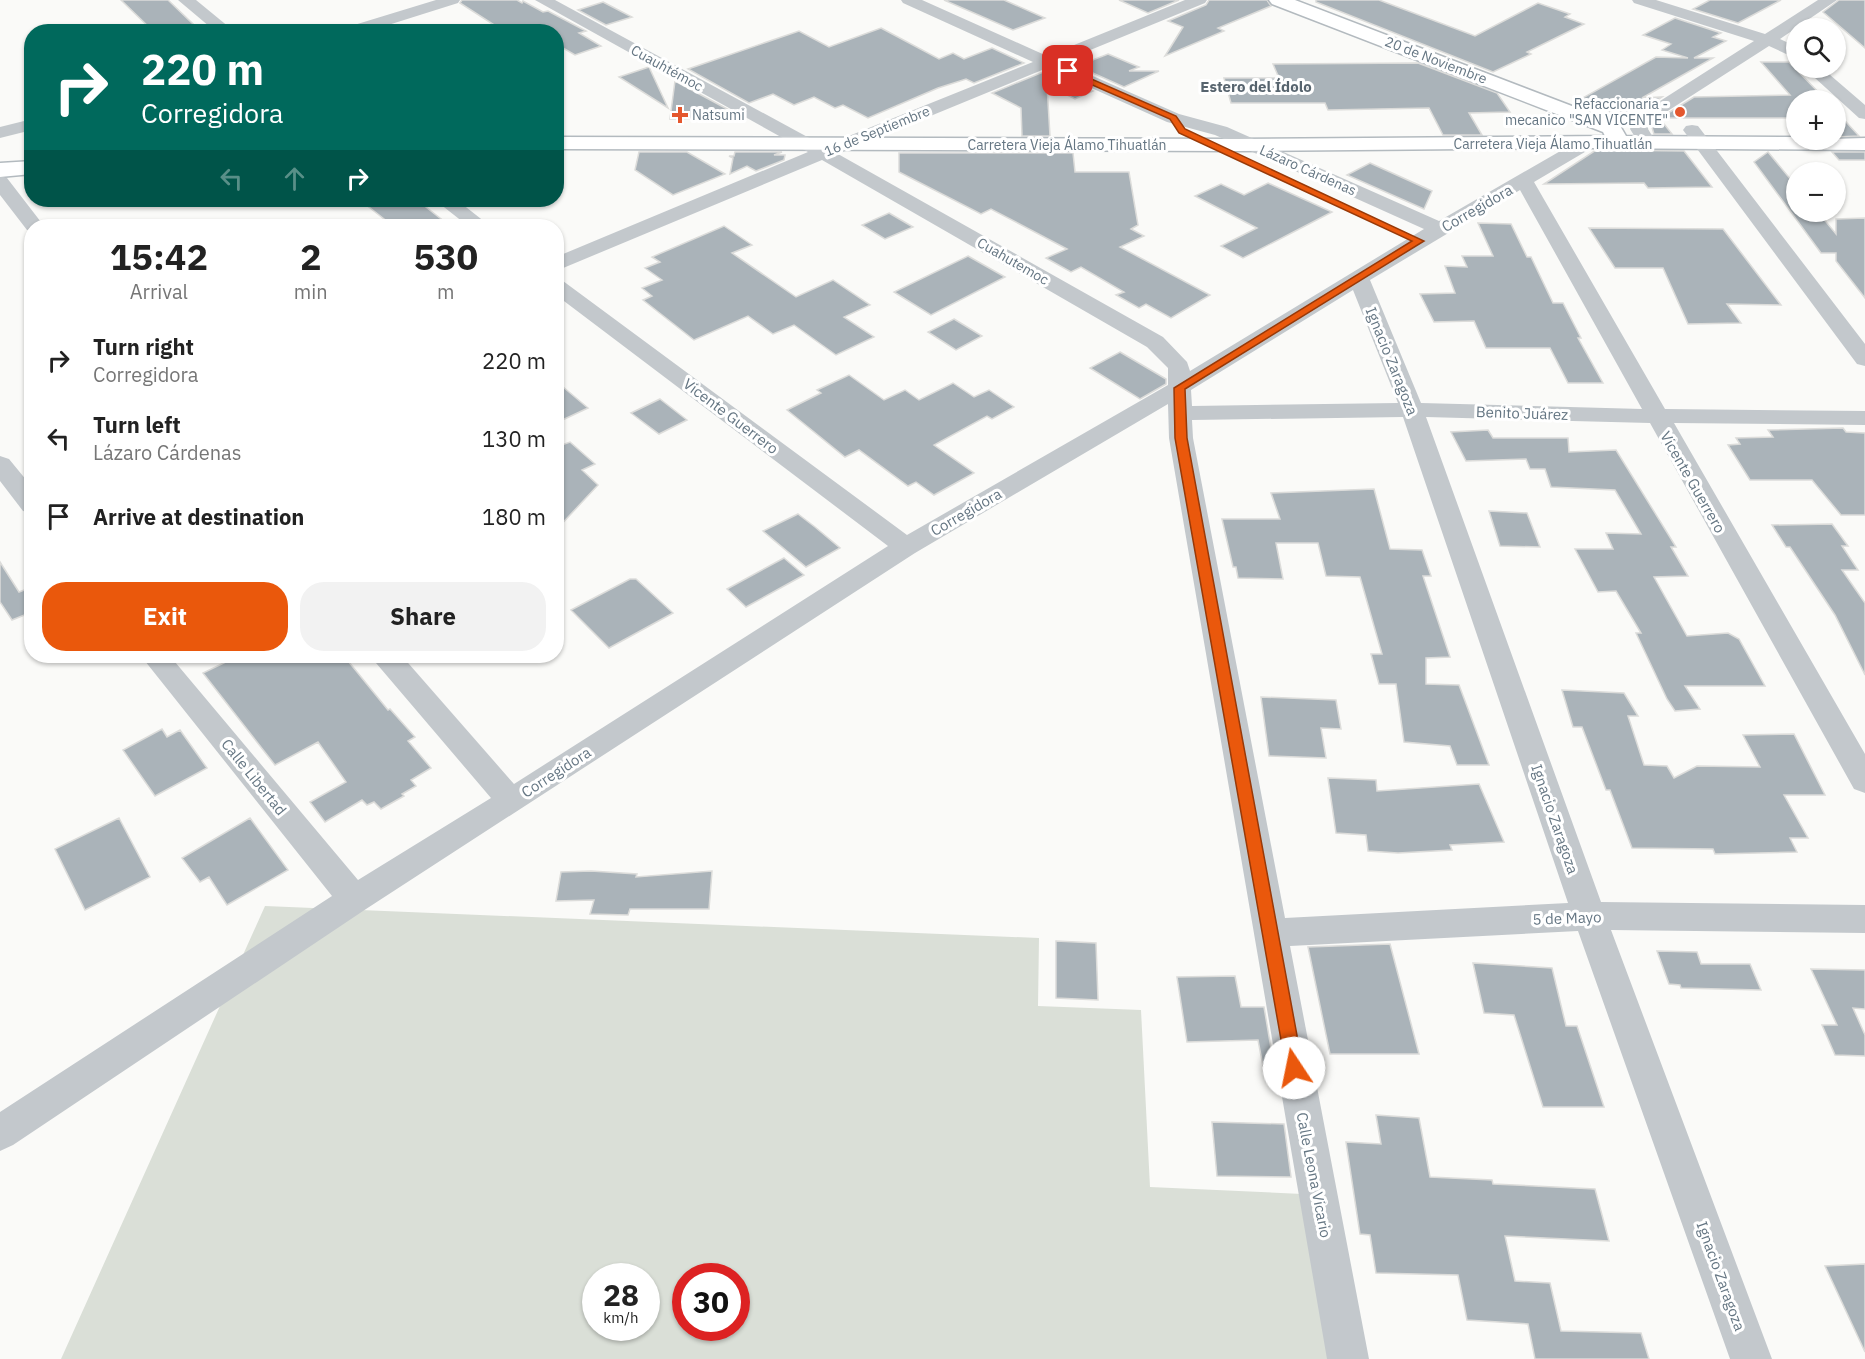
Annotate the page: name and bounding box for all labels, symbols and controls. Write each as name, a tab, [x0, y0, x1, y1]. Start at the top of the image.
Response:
map controls	[1786, 18, 1846, 222]
button: search	[1786, 18, 1846, 78]
street label: 20 de Noviembre	[1382, 32, 1490, 88]
street label: Cuauhtémoc	[628, 41, 706, 95]
text: 220 m	[141, 42, 264, 97]
pin	[1042, 45, 1093, 96]
icon: right	[42, 48, 120, 126]
icon: arrive	[1051, 54, 1084, 87]
district label: Estero del Ídolo	[1200, 77, 1312, 96]
button: +	[1786, 90, 1846, 150]
text: Corregidora	[141, 95, 283, 130]
place label: Refaccionaria - mecanico "SAN VICENTE"	[1505, 95, 1668, 129]
street label: 16 de Septiembre	[822, 102, 933, 160]
marker: Refaccionaria - mecanico "SAN VICENTE"	[1673, 105, 1687, 119]
place label: Natsumi	[692, 106, 745, 124]
marker: Natsumi	[673, 108, 687, 122]
street label: Carretera Vieja Álamo Tihuatlán	[1453, 134, 1653, 153]
street label: Carretera Vieja Álamo Tihuatlán	[967, 135, 1167, 154]
street label: Lázaro Cárdenas	[1257, 141, 1359, 199]
icon: left	[215, 162, 248, 195]
icon: ahead	[278, 162, 311, 195]
icon: right	[341, 162, 374, 195]
button: −	[1786, 162, 1846, 222]
street label: Corregidora	[1438, 180, 1516, 236]
text: 15:42	[110, 233, 208, 280]
text: 2	[300, 233, 322, 280]
text: 530	[413, 233, 478, 280]
street label: Cuahutemoc	[974, 233, 1052, 289]
text: Arrival	[130, 278, 188, 305]
text: min	[294, 278, 328, 305]
text: m	[437, 278, 455, 305]
street label: Ignacio Zaragoza	[1362, 304, 1422, 418]
text: Turn right	[93, 332, 194, 361]
icon: right	[42, 344, 75, 377]
text: 220 m	[482, 346, 546, 375]
text: Corregidora	[93, 361, 198, 388]
street label: Vicente Guerrero	[680, 374, 782, 458]
street label: Benito Juárez	[1476, 402, 1568, 424]
text: Turn left	[93, 410, 181, 439]
icon: left	[42, 422, 75, 455]
text: 130 m	[482, 424, 546, 453]
street label: Vicente Guerrero	[1656, 428, 1730, 536]
text: Lázaro Cárdenas	[93, 439, 241, 466]
street label: Corregidora	[927, 484, 1005, 540]
icon: arrive	[42, 500, 75, 533]
text: Arrive at destination	[93, 502, 304, 531]
text: 180 m	[482, 502, 546, 531]
button: Exit	[42, 582, 288, 651]
button: Share	[300, 582, 546, 651]
street label: Calle Libertad	[217, 735, 291, 819]
street label: Corregidora	[518, 742, 594, 802]
street label: Ignacio Zaragoza	[1527, 762, 1583, 876]
street label: 5 de Mayo	[1532, 907, 1602, 929]
position arrow	[1262, 1036, 1326, 1100]
street label: Calle Leona Vicario	[1293, 1111, 1335, 1239]
street label: Ignacio Zaragoza	[1692, 1219, 1750, 1333]
speed limit sign: 30	[672, 1263, 750, 1341]
text: 28	[603, 1275, 639, 1314]
text: km/h	[603, 1308, 639, 1327]

